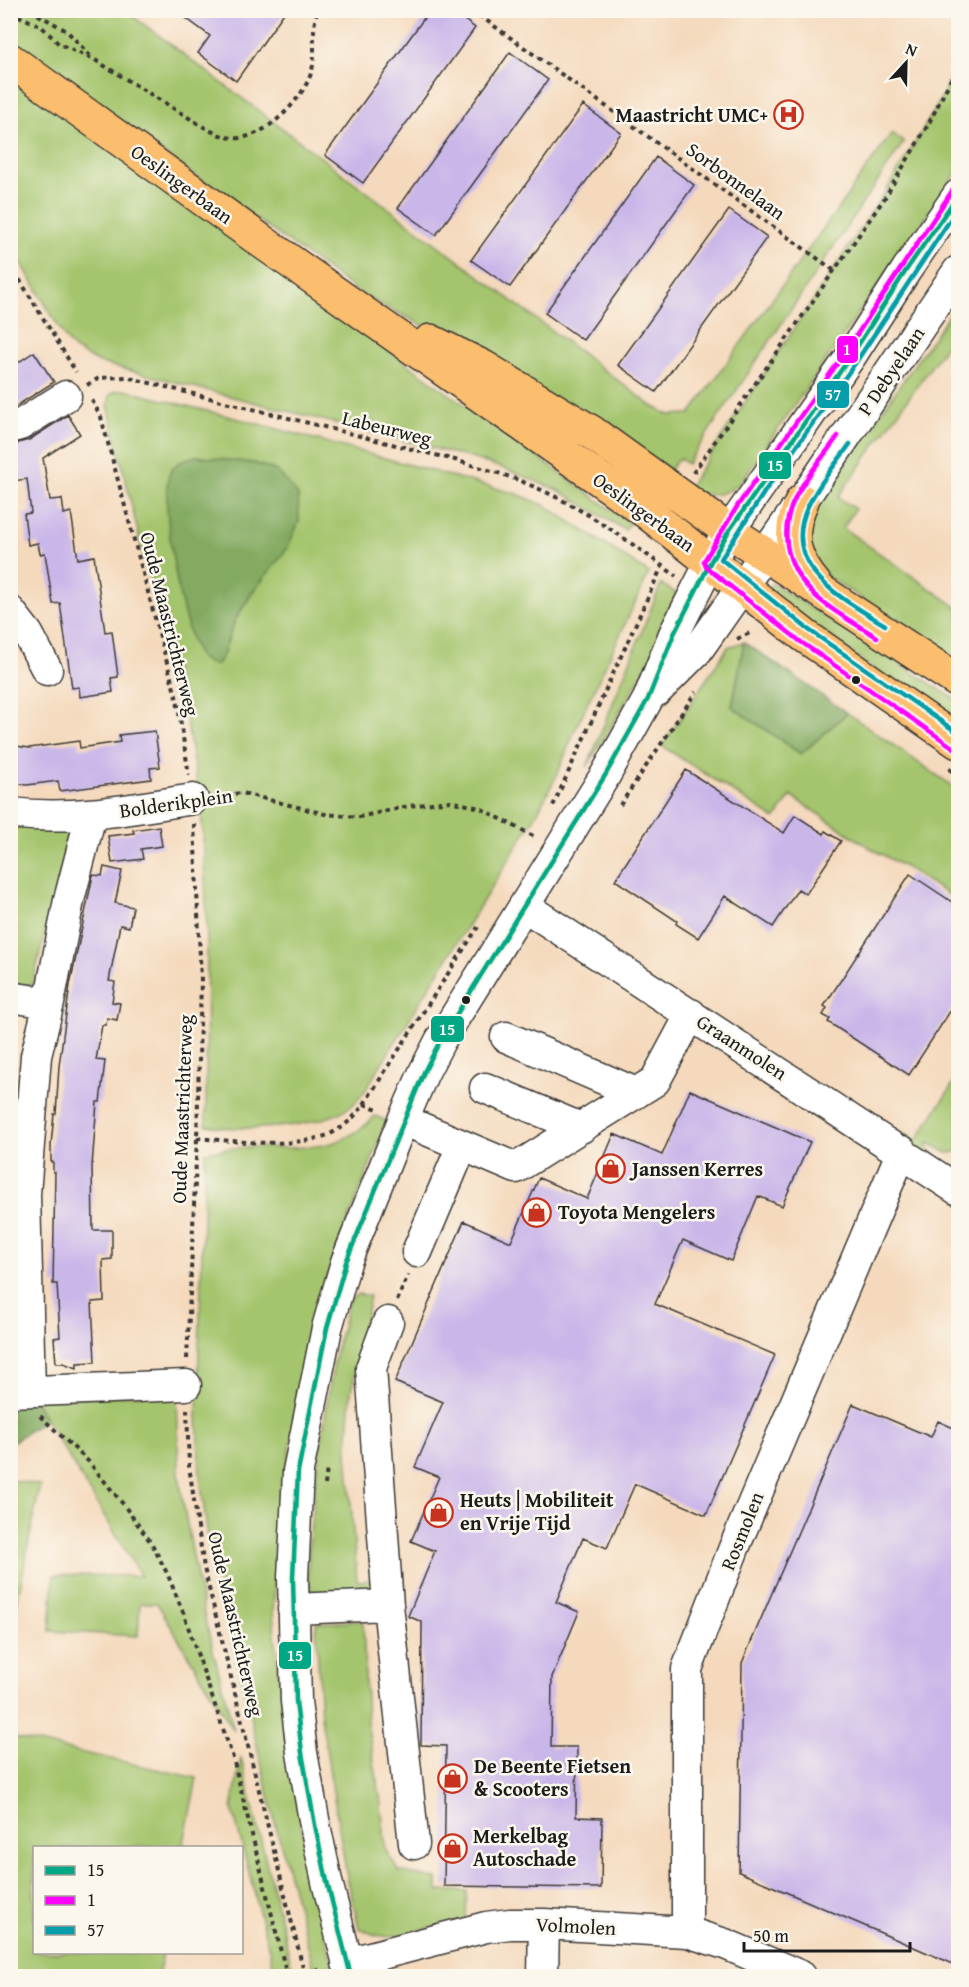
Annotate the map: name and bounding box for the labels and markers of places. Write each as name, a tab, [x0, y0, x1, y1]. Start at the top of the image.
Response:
hospital icon: Maastricht UMC+	[773, 99, 805, 131]
place label: Maastricht UMC+	[616, 100, 768, 129]
unlabelled marker	[850, 674, 862, 686]
unlabelled marker	[460, 994, 472, 1006]
shop icon: Janssen Kerres	[595, 1153, 627, 1185]
place label: Janssen Kerres	[629, 1154, 763, 1183]
shop icon: Toyota Mengelers	[521, 1196, 553, 1228]
place label: Toyota Mengelers	[558, 1197, 715, 1226]
place label: Heuts | Mobiliteit en Vrije Tijd	[460, 1485, 614, 1537]
shop icon: Heuts | Mobiliteit en Vrije Tijd	[423, 1496, 455, 1528]
place label: De Beente Fietsen & Scooters	[474, 1751, 631, 1803]
shop icon: De Beente Fietsen & Scooters	[437, 1762, 469, 1794]
place label: Merkelbag Autoschade	[473, 1821, 577, 1873]
shop icon: Merkelbag Autoschade	[436, 1832, 468, 1864]

